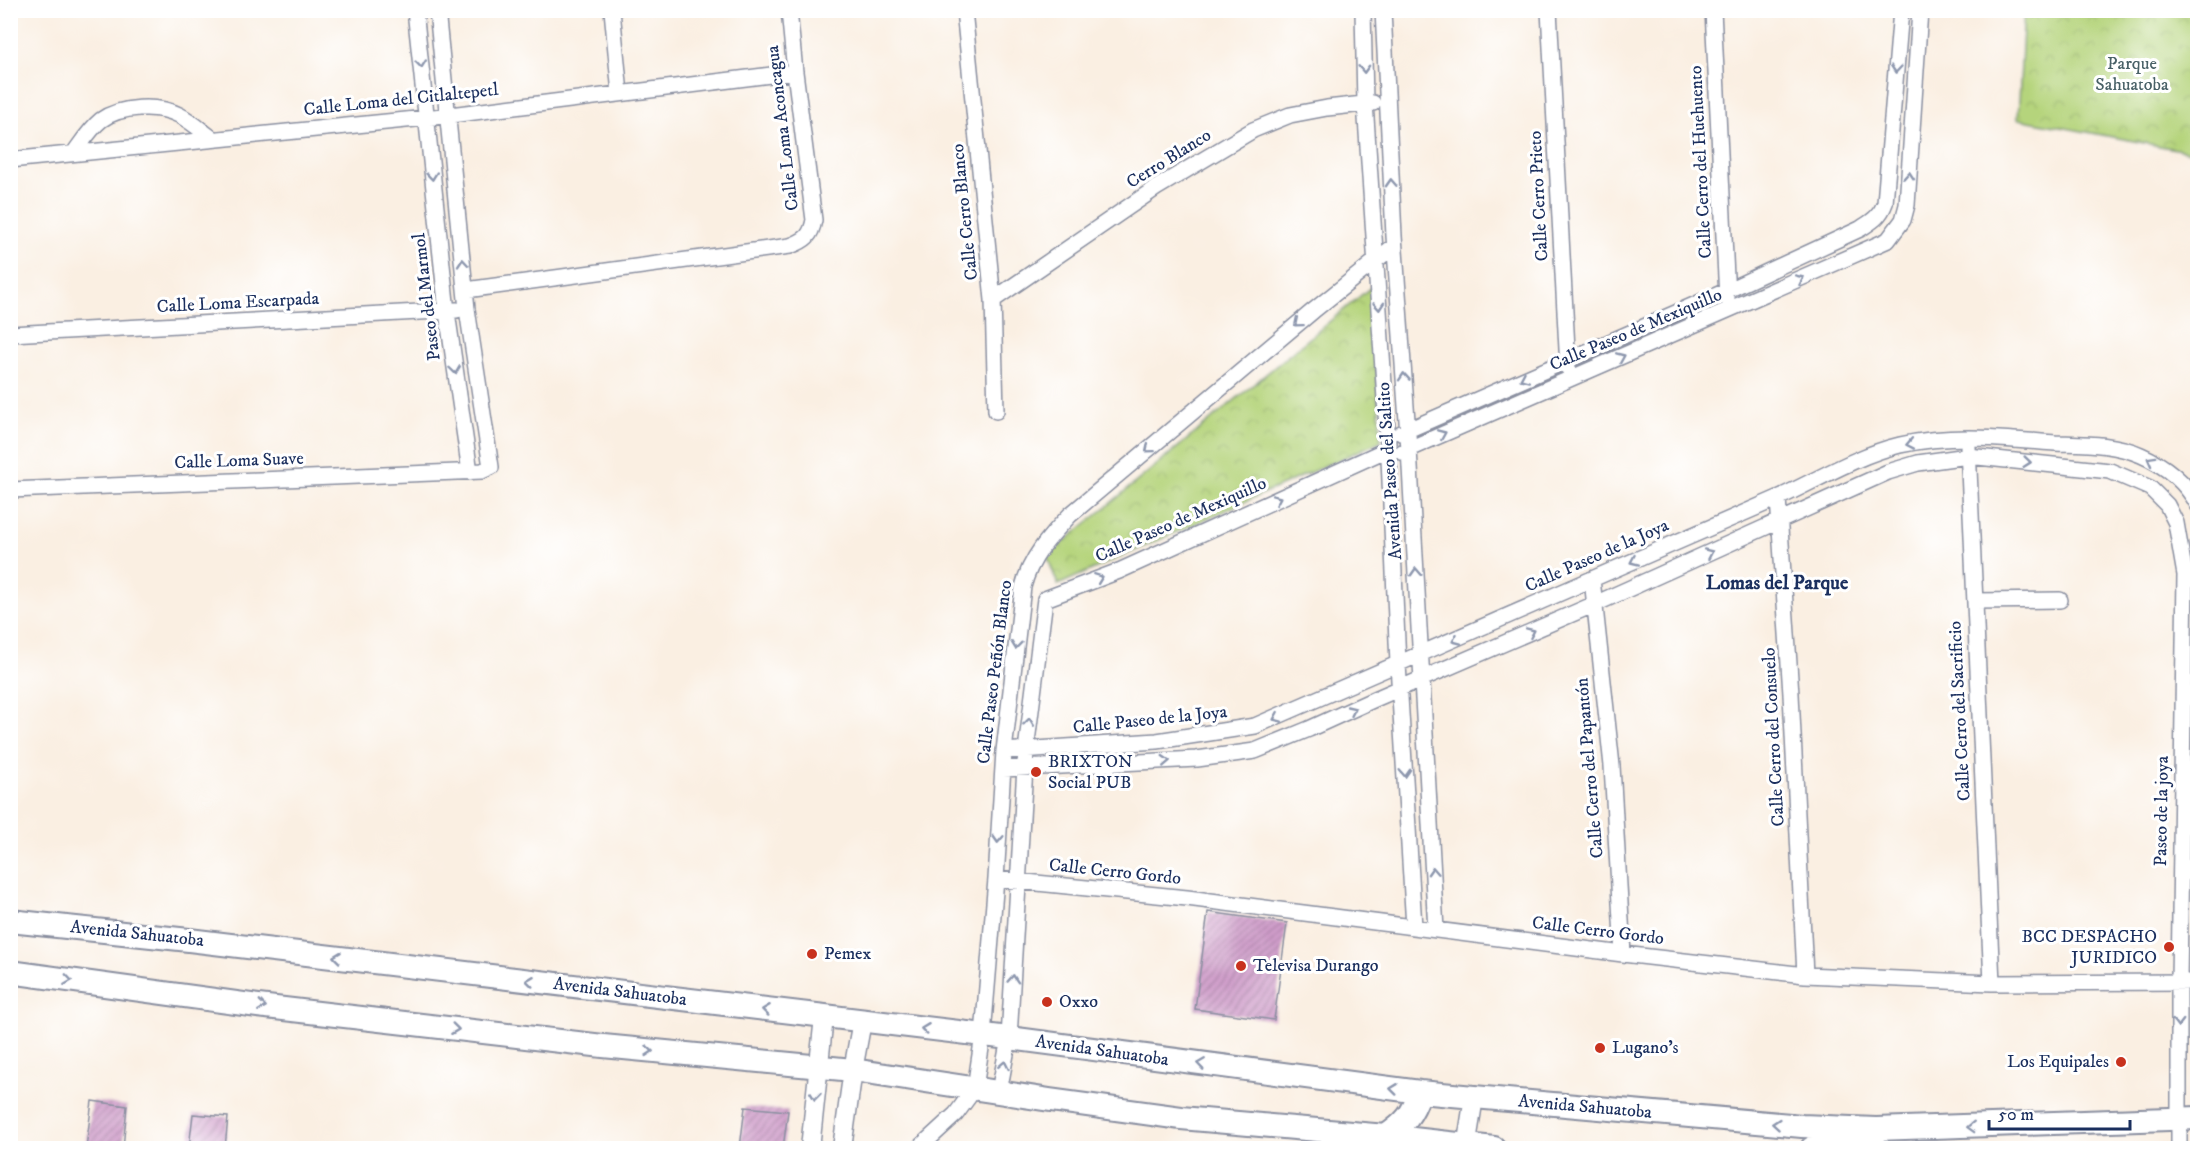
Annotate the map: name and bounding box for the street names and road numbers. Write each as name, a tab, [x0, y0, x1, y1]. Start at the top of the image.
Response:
street label: Calle Loma Aconcagua	[762, 44, 804, 212]
street label: Calle Cerro del Huehuento	[1685, 65, 1717, 259]
street label: Calle Loma del Citlaltepetl	[303, 79, 500, 121]
street label: Cerro Blanco	[1123, 124, 1216, 194]
street label: Calle Cerro Prieto	[1525, 130, 1553, 262]
street label: Calle Cerro Blanco	[947, 142, 983, 281]
street label: Paseo del Marmol	[408, 231, 446, 362]
street label: Calle Paseo de Mexiquillo	[1547, 284, 1726, 376]
street label: Calle Loma Escarpada	[156, 288, 320, 318]
street label: Avenida Paseo del Saltito	[1373, 381, 1407, 561]
street label: Calle Loma Suave	[174, 448, 304, 474]
street label: Calle Paseo de Mexiquillo	[1092, 472, 1270, 568]
street label: Calle Paseo de la Joya	[1522, 514, 1673, 598]
street label: Calle Paseo Peñón Blanco	[973, 579, 1017, 765]
street label: Calle Cerro del Sacrificio	[1944, 620, 1976, 802]
street label: Calle Cerro del Consuelo	[1758, 647, 1790, 827]
street label: Calle Cerro del Papantón	[1571, 676, 1609, 859]
street label: Calle Paseo de la Joya	[1072, 701, 1228, 739]
street label: Paseo de la joya	[2150, 755, 2174, 867]
street label: Calle Cerro Gordo	[1048, 854, 1182, 890]
street label: Calle Cerro Gordo	[1531, 912, 1665, 950]
street label: Avenida Sahuatoba	[69, 916, 205, 952]
street label: Avenida Sahuatoba	[552, 973, 688, 1011]
street label: Avenida Sahuatoba	[1034, 1031, 1170, 1071]
street label: Avenida Sahuatoba	[1517, 1090, 1653, 1124]

